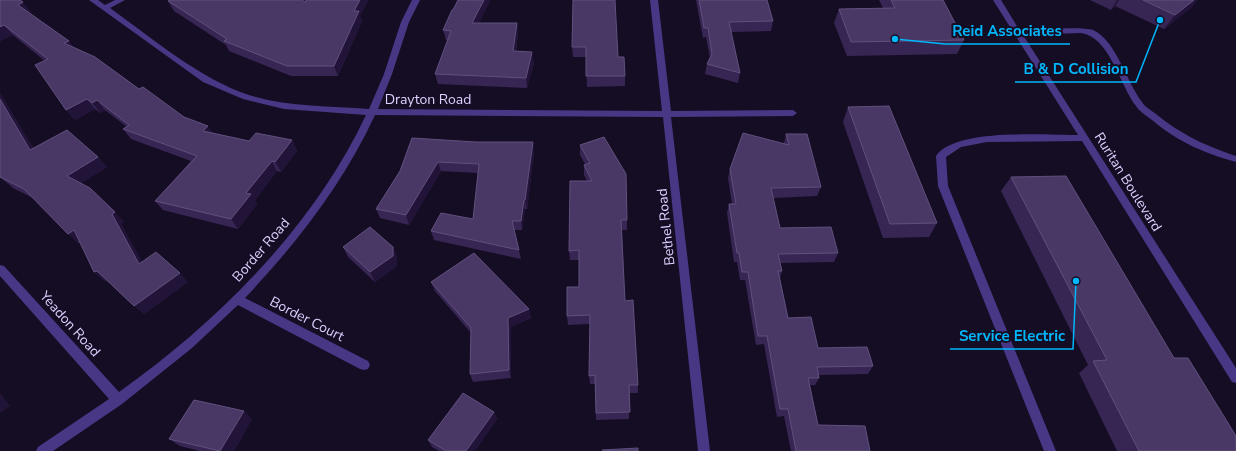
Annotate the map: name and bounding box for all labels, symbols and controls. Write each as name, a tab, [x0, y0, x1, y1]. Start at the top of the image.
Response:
callout: Reid Associates	[945, 17, 1070, 44]
text: Reid Associates	[952, 21, 1062, 41]
callout: B & D Collision	[1015, 55, 1136, 82]
text: B & D Collision	[1023, 59, 1129, 79]
street label: Drayton Road	[385, 90, 471, 109]
street label: Ruritan Boulevard	[1090, 129, 1166, 235]
street label: Bethel Road	[652, 187, 680, 267]
street label: Border Road	[228, 214, 294, 286]
street label: Yeadon Road	[35, 286, 105, 361]
street label: Border Court	[266, 292, 348, 346]
callout: Service Electric	[950, 322, 1073, 349]
text: Service Electric	[959, 326, 1065, 346]

